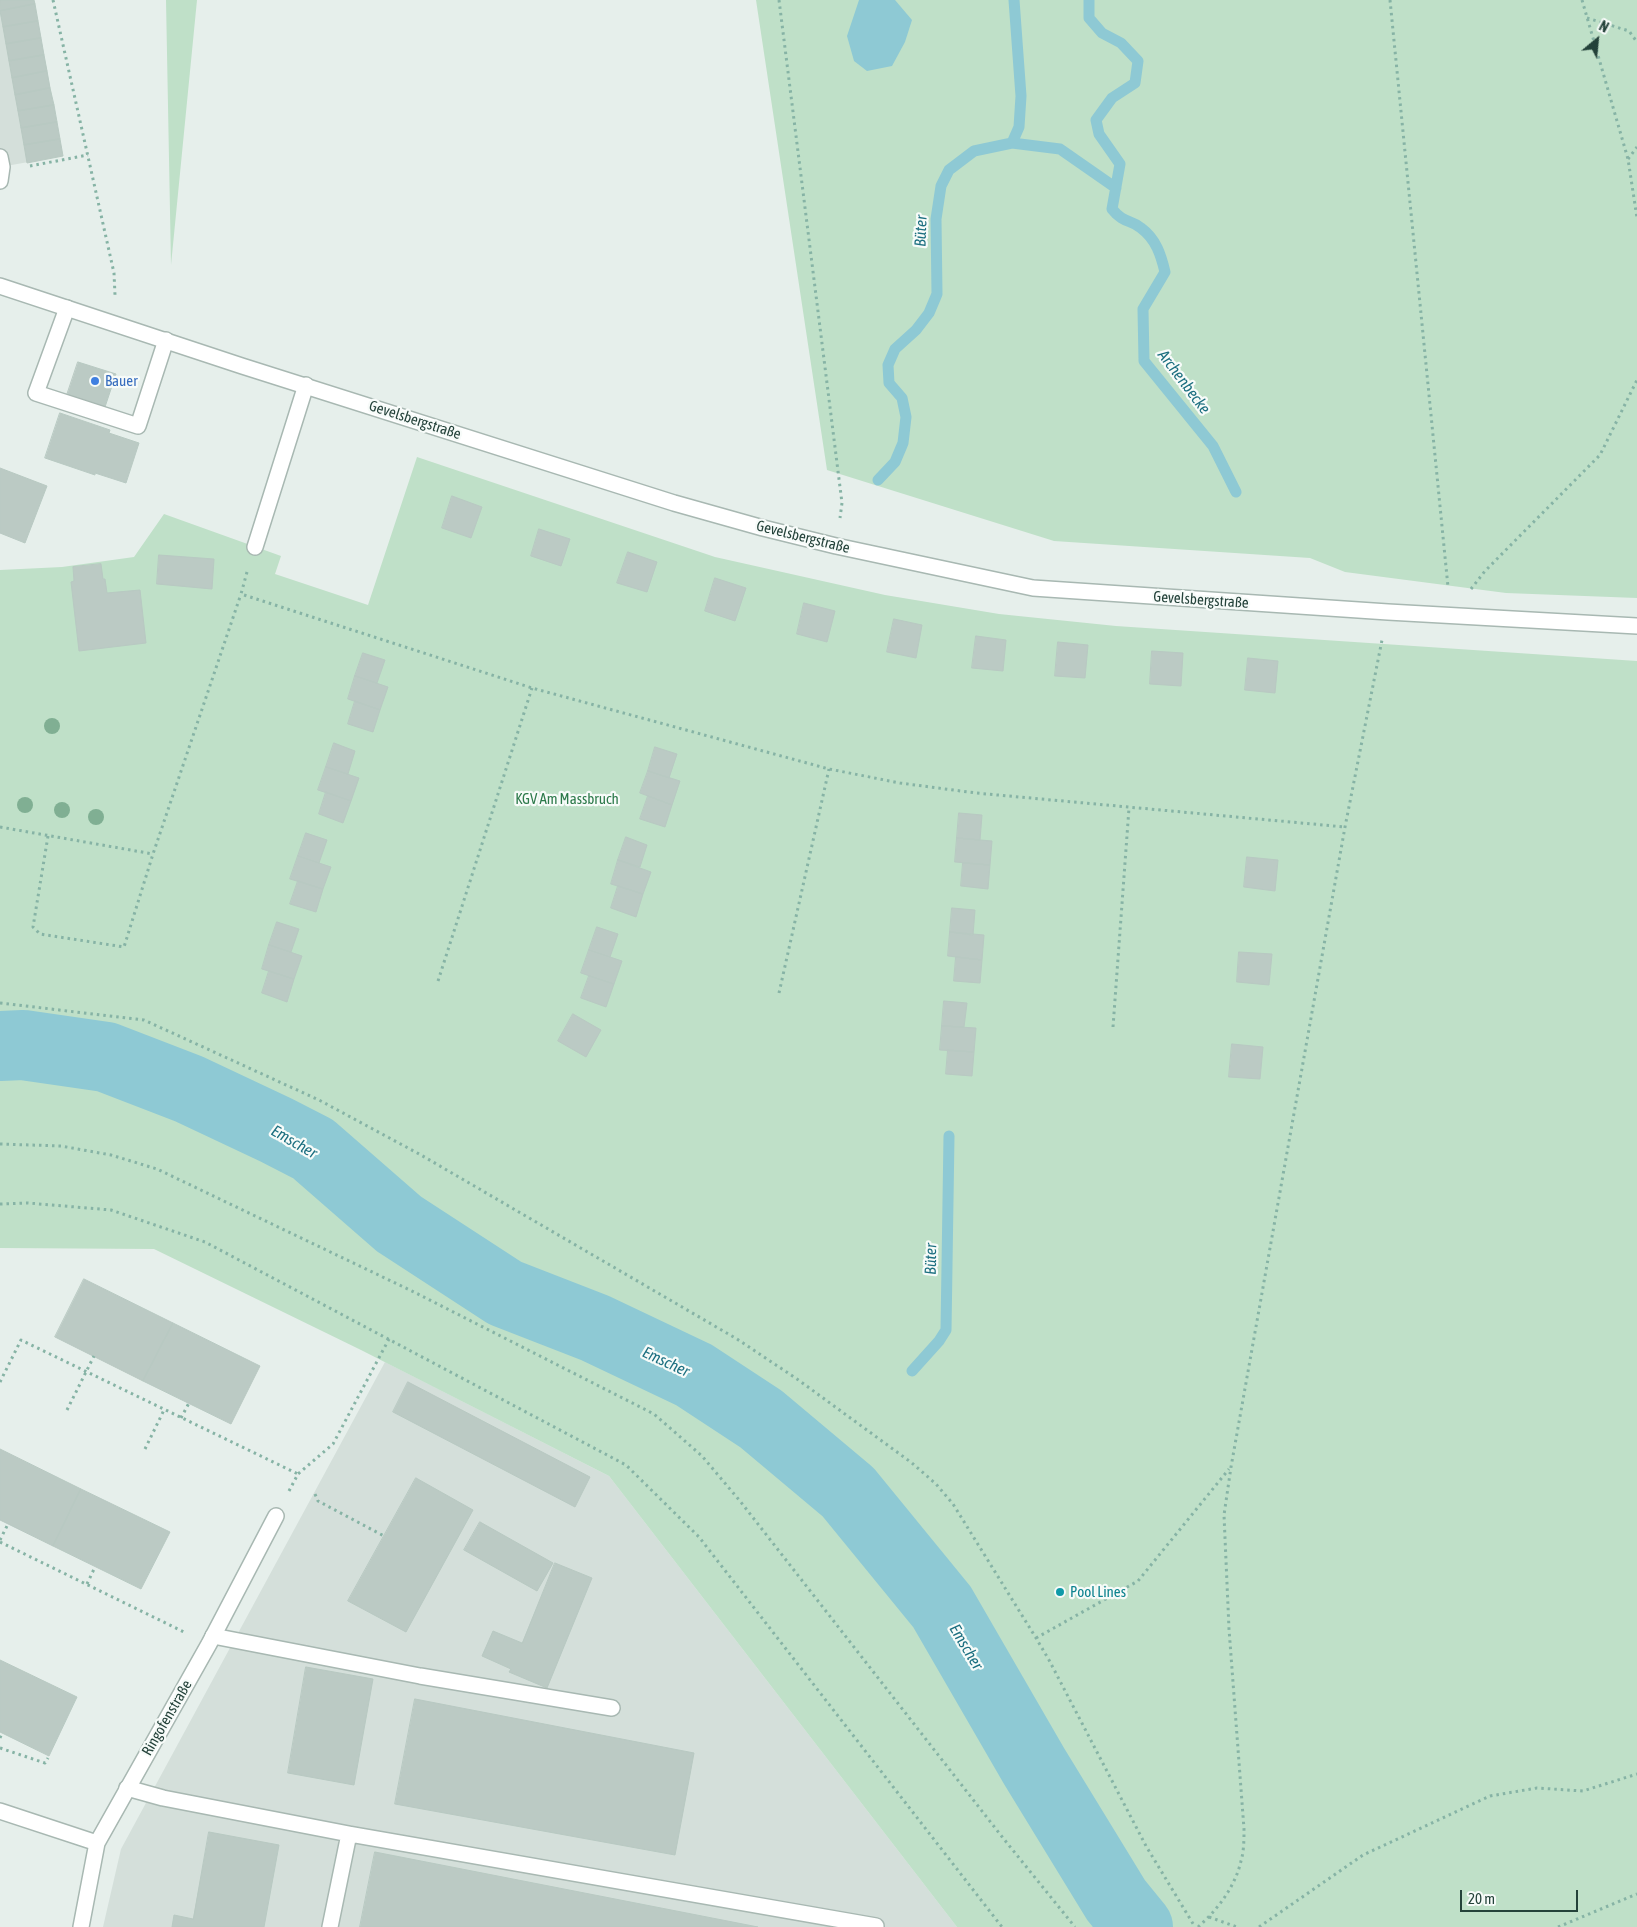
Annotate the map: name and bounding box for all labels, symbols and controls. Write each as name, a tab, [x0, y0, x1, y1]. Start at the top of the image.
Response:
north arrow	[1572, 15, 1622, 65]
text: N	[1597, 18, 1611, 36]
water label: Büter	[911, 215, 931, 247]
water label: Archenbecke	[1154, 346, 1214, 418]
place label: Bauer	[105, 372, 138, 390]
marker: Bauer	[89, 375, 101, 387]
street label: Gevelsbergstraße	[367, 397, 463, 443]
street label: Gevelsbergstraße	[754, 517, 852, 557]
street label: Gevelsbergstraße	[1153, 588, 1249, 612]
park label: KGV Am Massbruch	[515, 790, 619, 808]
water label: Emscher	[268, 1121, 320, 1163]
water label: Büter	[921, 1243, 941, 1275]
water label: Emscher	[639, 1343, 693, 1381]
place label: Pool Lines	[1070, 1583, 1126, 1601]
marker: Pool Lines	[1054, 1586, 1066, 1598]
water label: Emscher	[945, 1621, 987, 1673]
street label: Ringofenstraße	[138, 1677, 196, 1759]
scale bar	[1462, 1880, 1580, 1912]
text: 20 m	[1468, 1890, 1495, 1907]

